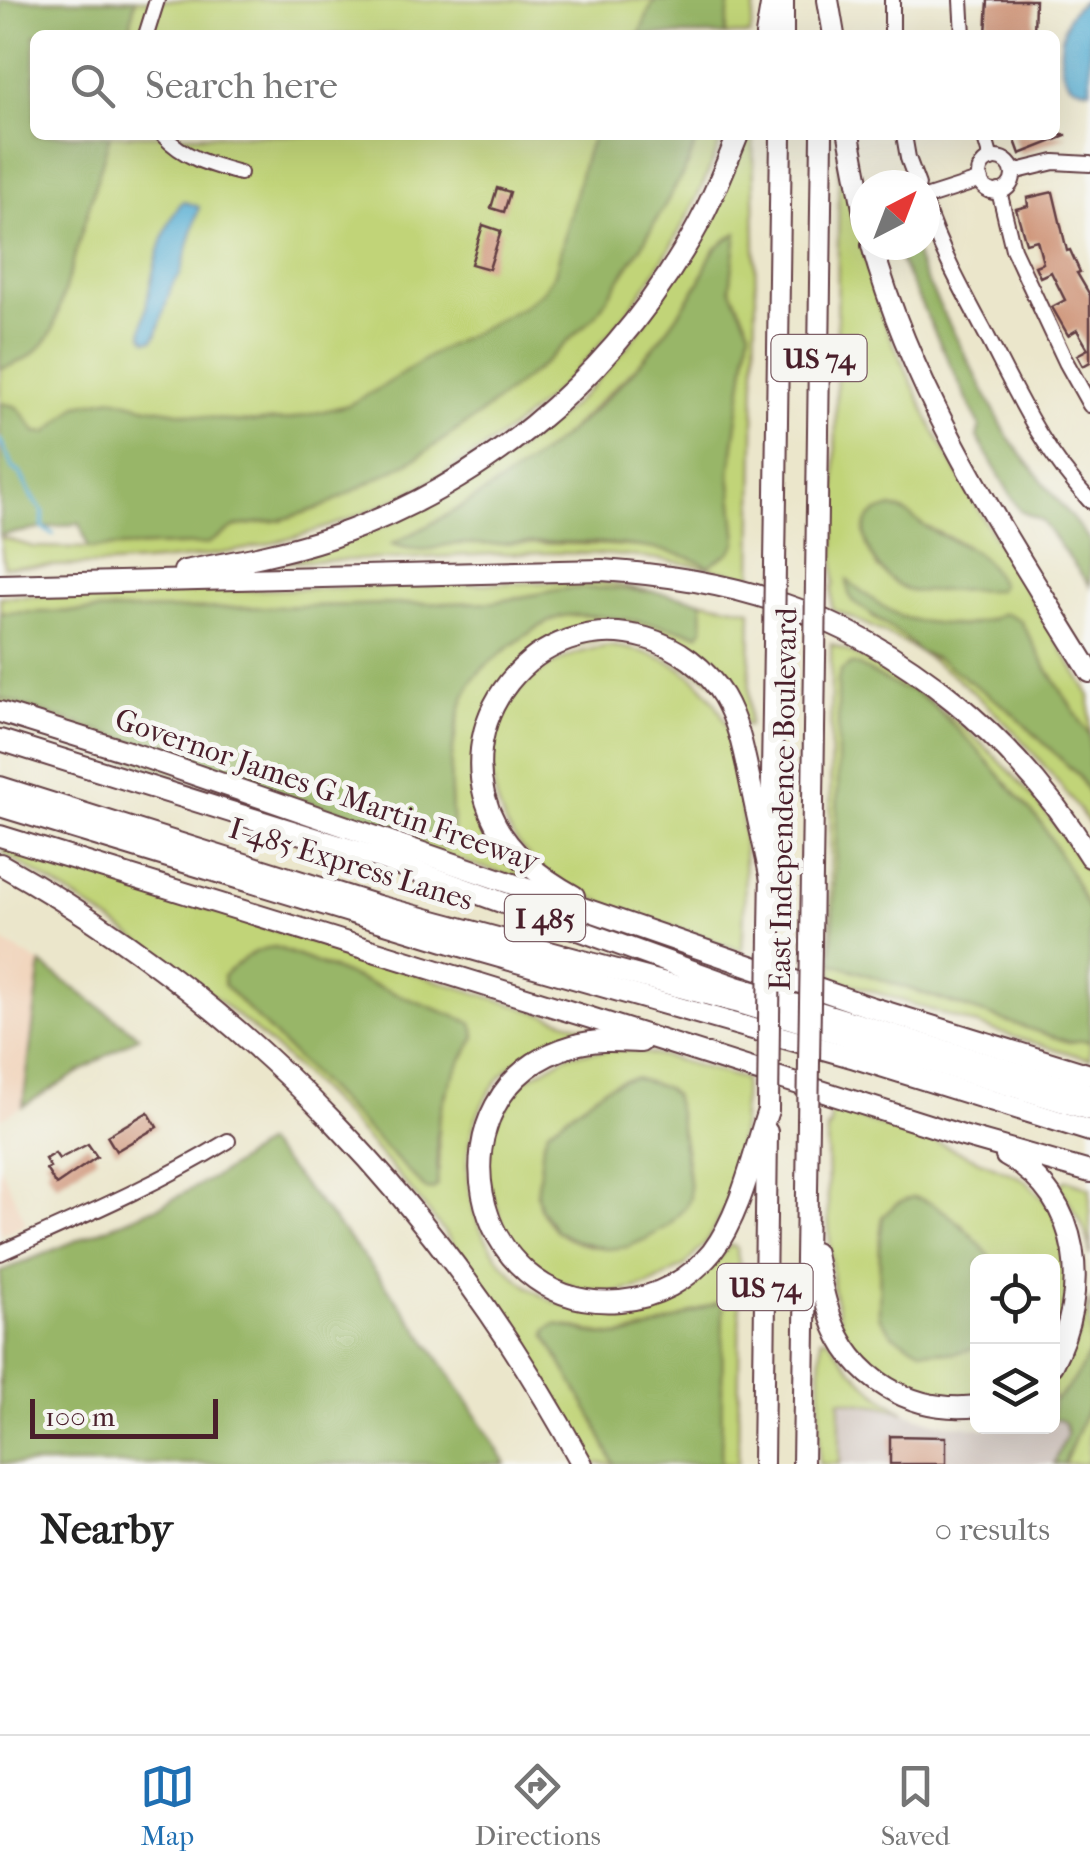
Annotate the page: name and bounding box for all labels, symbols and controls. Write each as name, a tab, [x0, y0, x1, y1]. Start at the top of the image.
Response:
search box	[30, 30, 1060, 140]
icon: search	[65, 58, 120, 113]
text: Search here	[145, 63, 338, 108]
north arrow	[850, 170, 940, 260]
road number: US 74	[772, 335, 866, 381]
street label: East Independence Boulevard	[763, 606, 804, 991]
street label: Governor James G Martin Freeway	[110, 701, 544, 880]
street label: I-485 Express Lanes	[225, 811, 477, 918]
road number: I 485	[505, 895, 585, 941]
map controls	[970, 1254, 1060, 1434]
button: locate	[970, 1254, 1060, 1344]
road number: US 74	[718, 1264, 812, 1310]
button: layers	[970, 1344, 1060, 1434]
scale bar	[30, 1394, 218, 1438]
text: 100 m	[45, 1400, 115, 1433]
text: Nearby	[40, 1505, 172, 1554]
text: 0 results	[934, 1511, 1050, 1548]
tab: Map	[140, 1759, 195, 1852]
tab: Directions	[475, 1759, 601, 1852]
tab: Saved	[881, 1759, 950, 1852]

